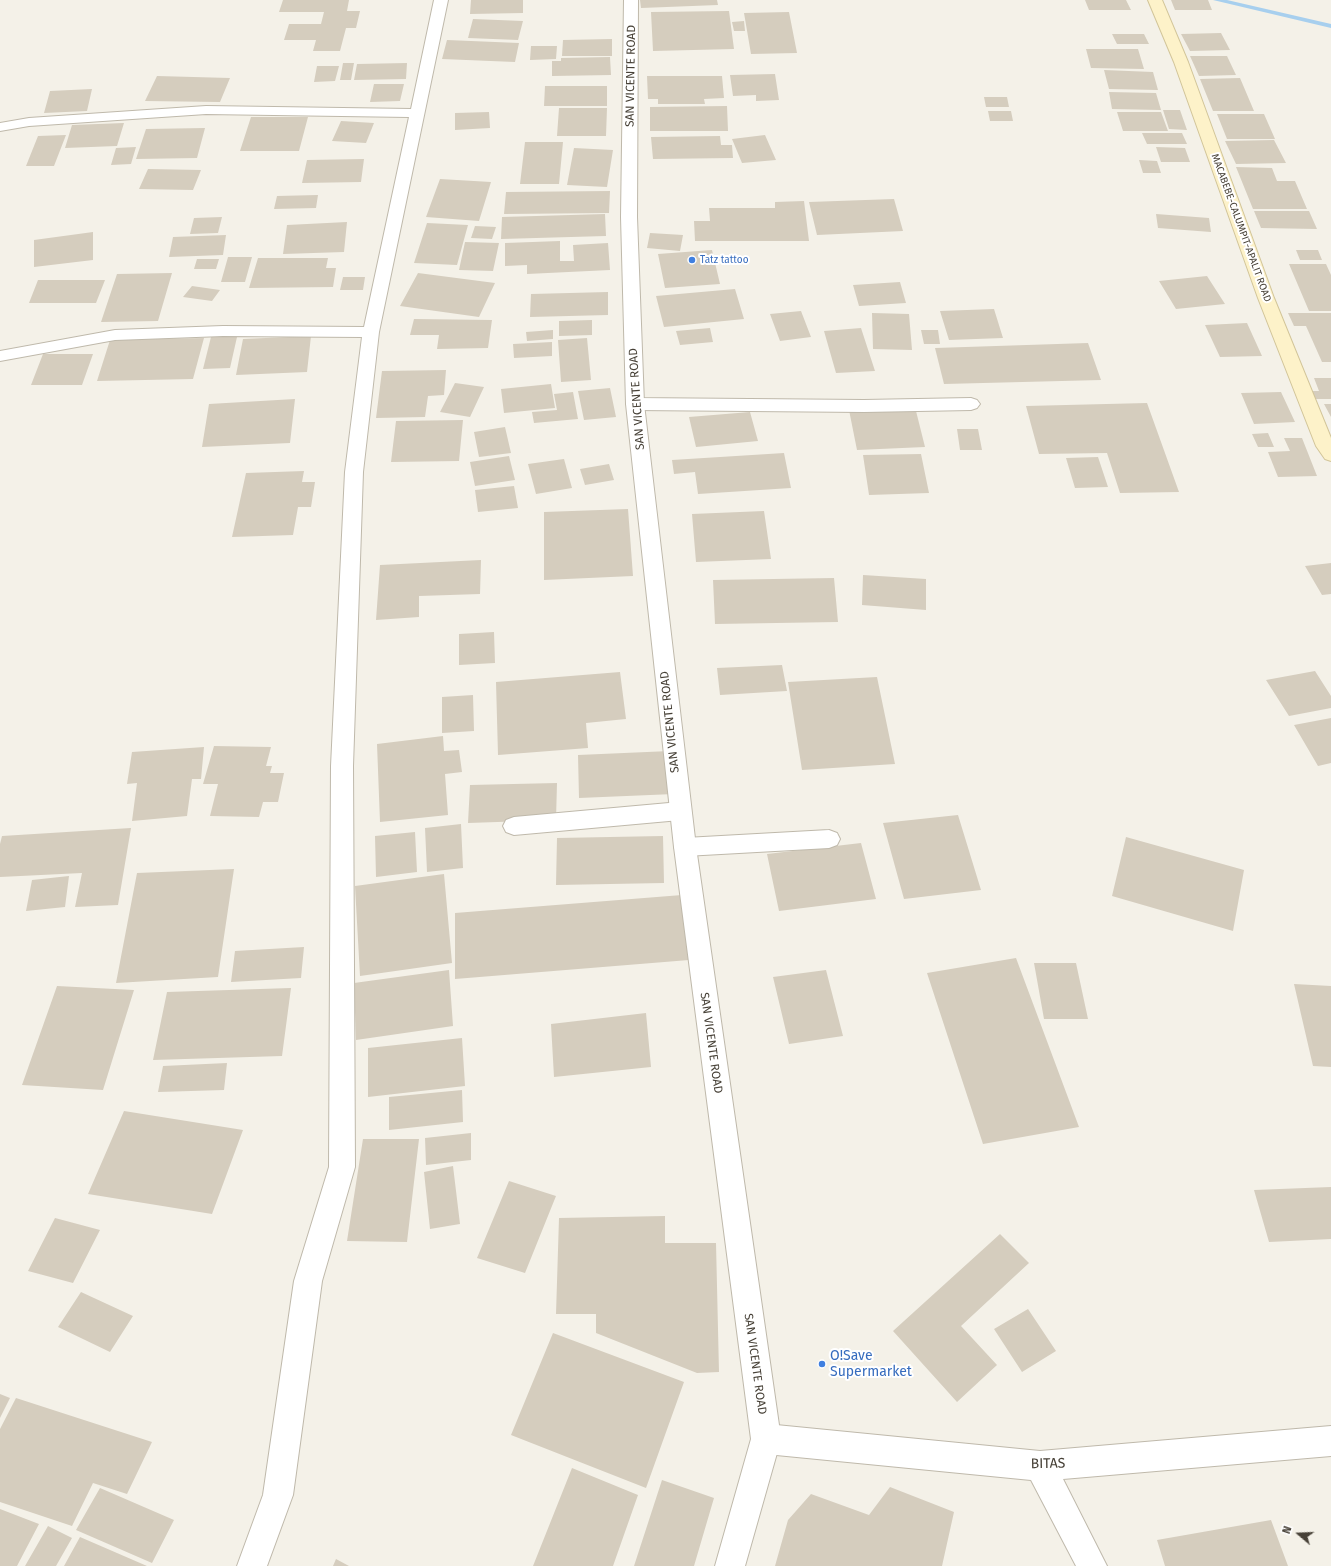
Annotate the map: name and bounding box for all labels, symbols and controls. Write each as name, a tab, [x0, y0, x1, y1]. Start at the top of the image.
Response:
street label: SAN VICENTE ROAD	[623, 25, 639, 127]
street label: MACABEBE-CALUMPIT-APALIT ROAD	[1209, 152, 1273, 304]
place label: Tatz tattoo	[700, 254, 748, 266]
marker: Tatz tattoo	[687, 255, 697, 265]
street label: SAN VICENTE ROAD	[626, 348, 648, 450]
street label: SAN VICENTE ROAD	[658, 671, 682, 773]
street label: SAN VICENTE ROAD	[697, 991, 725, 1095]
street label: SAN VICENTE ROAD	[741, 1312, 769, 1416]
place label: O!Save Supermarket	[830, 1348, 912, 1380]
marker: O!Save Supermarket	[817, 1359, 827, 1369]
street label: BITAS	[1030, 1455, 1066, 1473]
north arrow	[1279, 1514, 1319, 1554]
text: N	[1280, 1524, 1295, 1536]

